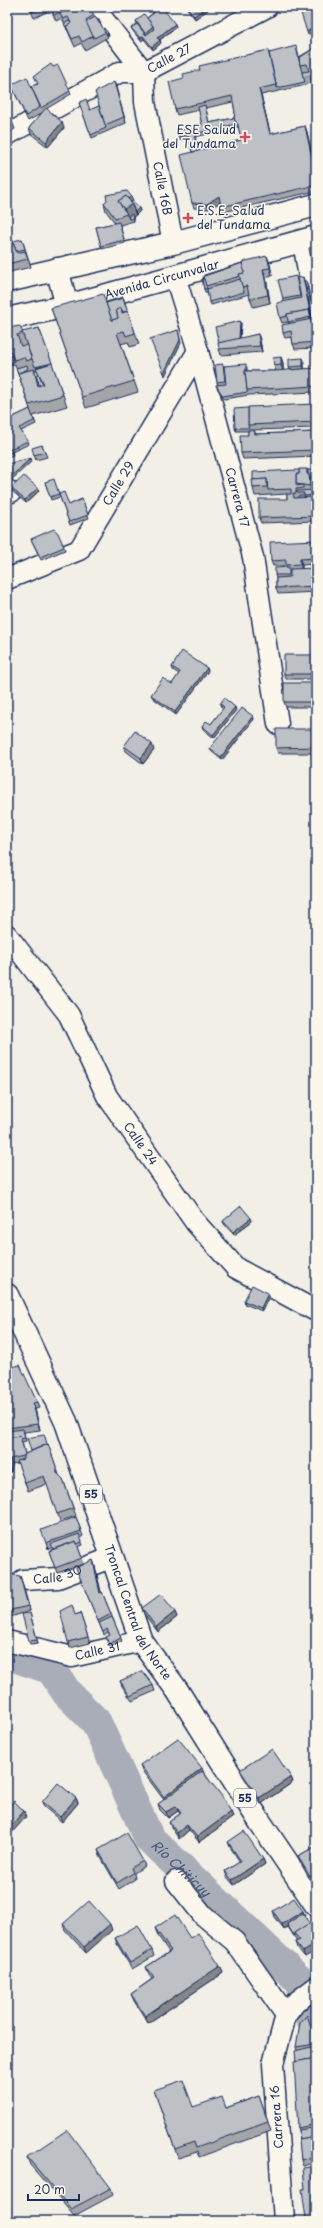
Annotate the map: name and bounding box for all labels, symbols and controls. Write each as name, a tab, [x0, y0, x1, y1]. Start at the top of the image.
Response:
street label: Calle 27	[143, 38, 194, 77]
place label: ESE Salud del Tundama	[163, 120, 236, 152]
marker: ESE Salud del Tundama	[239, 131, 251, 143]
street label: Calle 16B	[149, 160, 177, 217]
place label: E.S.E. Salud del Tundama	[197, 201, 271, 233]
marker: E.S.E. Salud del Tundama	[182, 212, 194, 224]
street label: Avenida Circunvalar	[102, 254, 222, 303]
street label: Calle 29	[98, 457, 138, 509]
street label: Carrera 17	[221, 465, 255, 530]
street label: Calle 24	[120, 1118, 163, 1169]
road number: 55	[80, 1485, 102, 1503]
street label: Troncal Central del Norte	[101, 1542, 177, 1683]
street label: Calle 30	[33, 1560, 84, 1587]
street label: Calle 31	[73, 1636, 121, 1664]
road number: 55	[234, 1789, 256, 1807]
water label: Río Chiticuy	[148, 1835, 216, 1902]
street label: Carrera 16	[265, 2085, 287, 2149]
scale bar	[28, 2176, 79, 2202]
text: 20 m	[34, 2180, 65, 2198]

